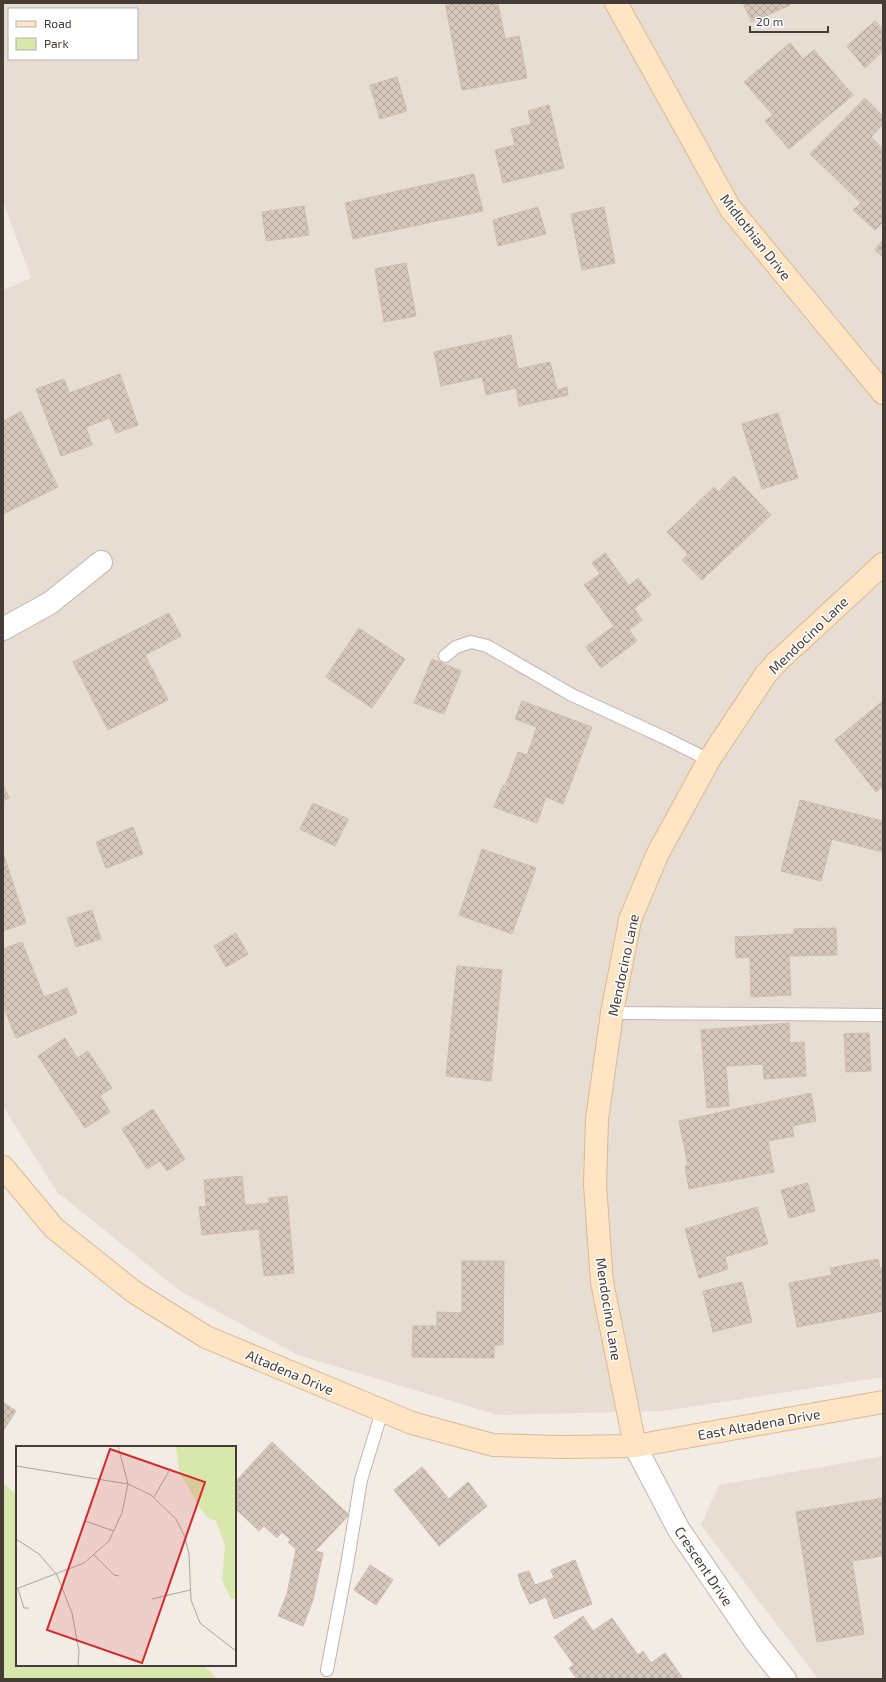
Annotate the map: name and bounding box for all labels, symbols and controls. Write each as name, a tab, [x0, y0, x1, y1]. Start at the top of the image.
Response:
legend	[8, 8, 138, 60]
scale bar	[750, 8, 828, 34]
text: 20 m	[756, 14, 783, 28]
text: Road	[44, 16, 72, 30]
text: Park	[44, 36, 69, 50]
street label: Midlothian Drive	[717, 190, 795, 284]
street label: Mendocino Lane	[765, 593, 851, 677]
street label: Mendocino Lane	[604, 912, 642, 1018]
street label: Mendocino Lane	[592, 1256, 626, 1362]
street label: Altadena Drive	[244, 1346, 336, 1398]
street label: East Altadena Drive	[696, 1405, 822, 1443]
inset map	[16, 1446, 236, 1666]
street label: Crescent Drive	[671, 1523, 737, 1609]

